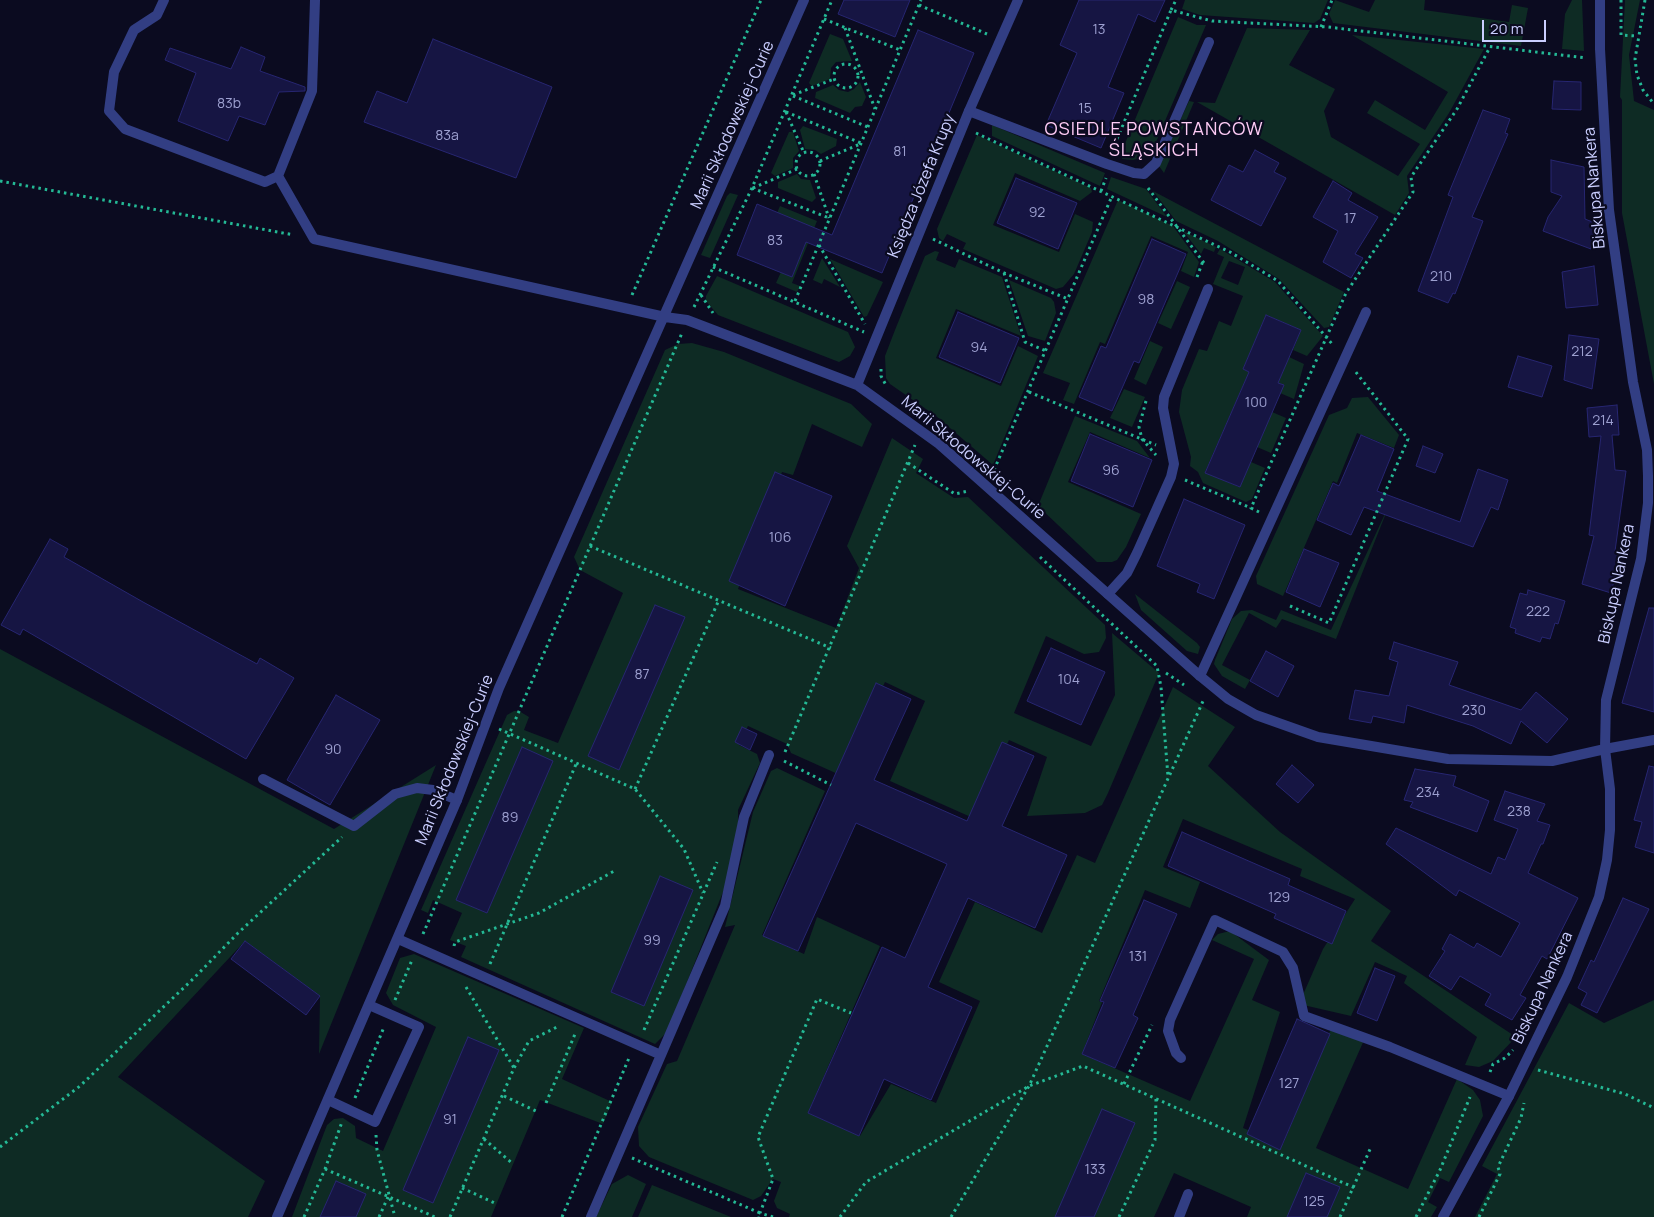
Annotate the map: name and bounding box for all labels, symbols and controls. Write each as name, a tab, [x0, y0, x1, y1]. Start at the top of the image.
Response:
scale bar	[1484, 10, 1548, 42]
text: 20 m	[1490, 18, 1523, 39]
house number: 13	[1092, 22, 1106, 38]
street label: Marii Skłodowskiej-Curie	[687, 38, 779, 212]
house number: 83b	[217, 96, 241, 112]
house number: 15	[1078, 101, 1092, 117]
street label: Księdza Józefa Krupy	[884, 111, 960, 261]
district label: OSIEDLE POWSTAŃCÓW ŚLĄSKICH	[1042, 119, 1266, 162]
street label: Biskupa Nankera	[1580, 127, 1610, 249]
house number: 83a	[435, 128, 459, 144]
house number: 81	[893, 144, 907, 160]
house number: 92	[1029, 205, 1045, 221]
house number: 17	[1344, 211, 1356, 227]
house number: 83	[767, 233, 783, 249]
house number: 210	[1430, 269, 1452, 285]
house number: 98	[1138, 292, 1154, 308]
house number: 94	[971, 340, 987, 356]
house number: 212	[1571, 344, 1593, 360]
street label: Marii Skłodowskiej-Curie	[897, 392, 1049, 524]
house number: 100	[1245, 395, 1267, 411]
house number: 214	[1592, 413, 1614, 429]
house number: 96	[1102, 463, 1120, 479]
street label: Biskupa Nankera	[1595, 522, 1639, 646]
house number: 106	[769, 530, 791, 546]
house number: 222	[1526, 604, 1550, 620]
house number: 87	[634, 667, 650, 683]
street label: Marii Skłodowskiej-Curie	[412, 672, 498, 848]
house number: 104	[1058, 672, 1080, 688]
house number: 230	[1462, 703, 1486, 719]
house number: 90	[324, 742, 342, 758]
house number: 234	[1416, 785, 1440, 801]
house number: 238	[1507, 804, 1531, 820]
house number: 89	[502, 810, 518, 826]
house number: 129	[1268, 890, 1290, 906]
street label: Biskupa Nankera	[1509, 929, 1577, 1047]
house number: 99	[643, 933, 661, 949]
house number: 131	[1129, 949, 1147, 965]
house number: 127	[1279, 1076, 1299, 1092]
house number: 91	[443, 1112, 457, 1128]
house number: 133	[1085, 1162, 1105, 1178]
house number: 125	[1303, 1194, 1325, 1210]

